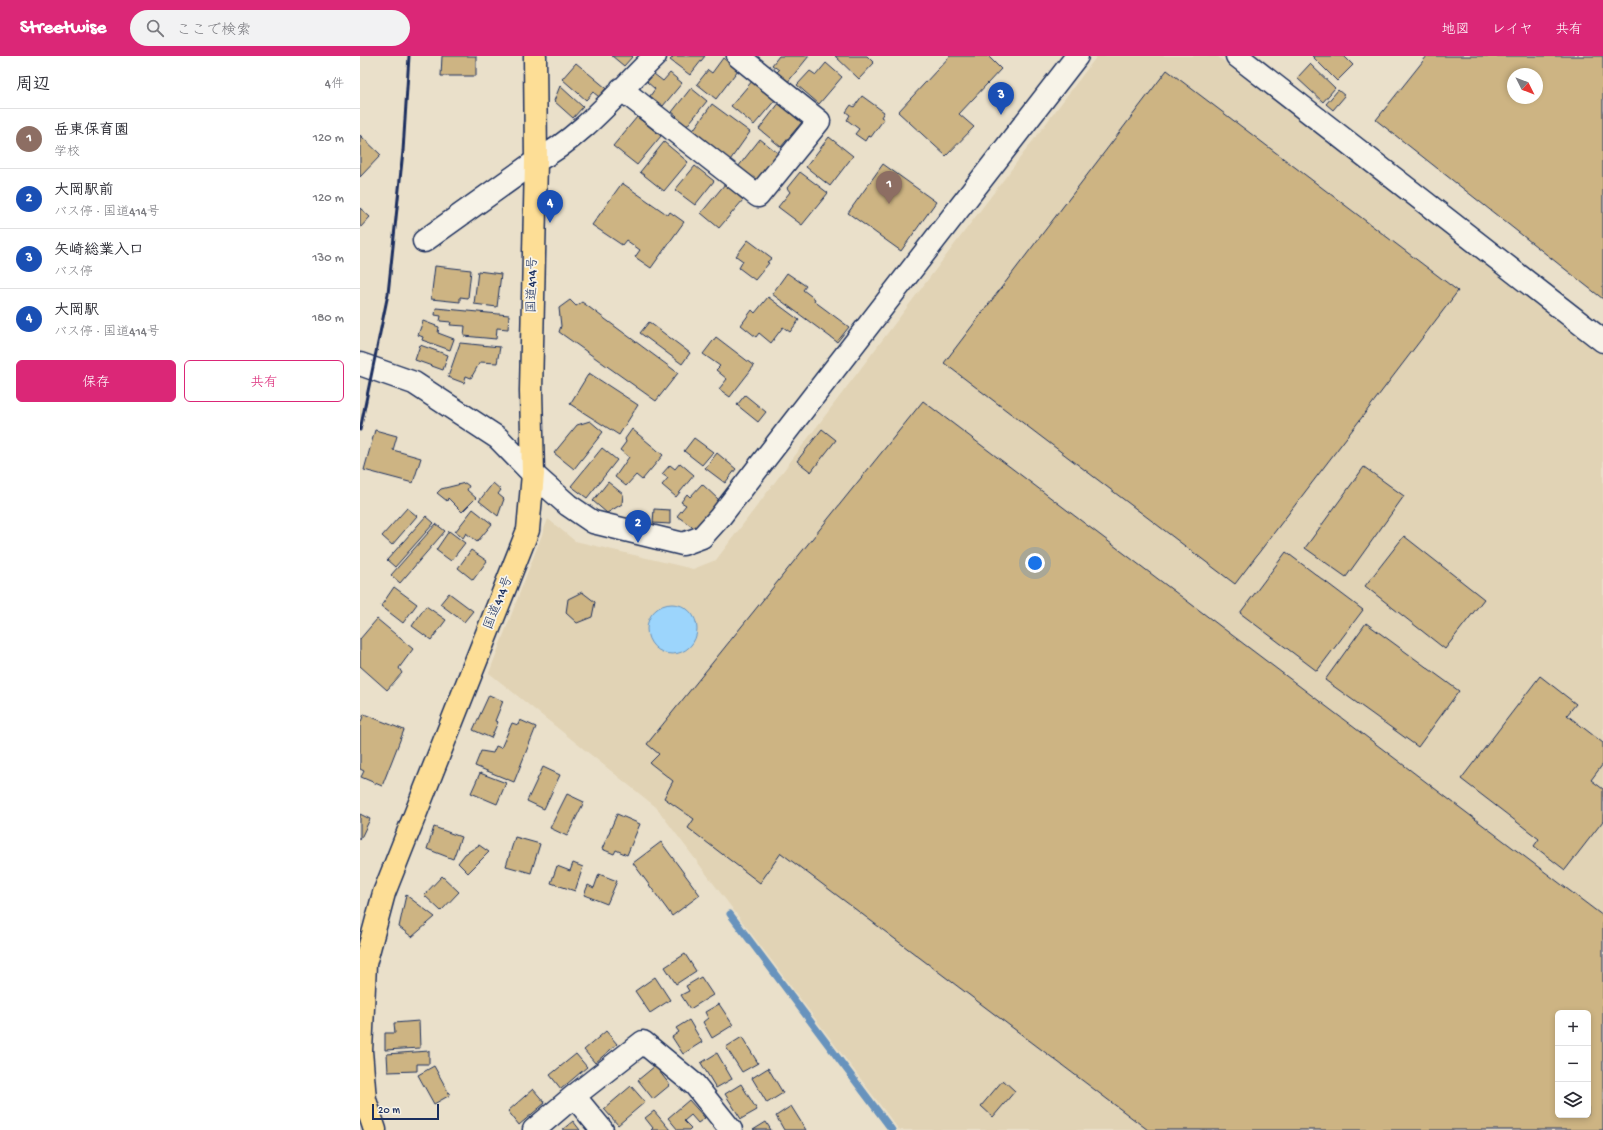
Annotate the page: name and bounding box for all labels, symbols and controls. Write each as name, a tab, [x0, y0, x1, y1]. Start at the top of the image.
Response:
search box	[130, 10, 410, 46]
text: Streetwise	[20, 17, 106, 40]
icon: search	[144, 17, 166, 39]
text: ここで検索	[176, 22, 251, 40]
text: 地図	[1442, 22, 1470, 39]
text: レイヤ	[1492, 22, 1533, 39]
text: 共有	[1555, 22, 1583, 39]
north arrow	[1507, 68, 1543, 104]
text: 周辺	[16, 76, 50, 96]
text: 4件	[325, 77, 344, 92]
pin: 3	[988, 82, 1014, 115]
text: 岳東保育園	[54, 122, 129, 140]
text: 1	[26, 131, 32, 146]
text: 120 m	[313, 131, 344, 146]
text: 学校	[54, 145, 80, 160]
pin: 1	[876, 171, 902, 204]
text: 大岡駅前	[54, 182, 114, 200]
pin: 4	[537, 190, 563, 223]
text: 2	[26, 191, 32, 206]
text: 120 m	[313, 191, 344, 206]
text: バス停 · 国道414号	[54, 205, 160, 220]
text: 矢崎総業入口	[54, 242, 144, 260]
text: 3	[26, 251, 32, 266]
text: 130 m	[312, 251, 344, 266]
street label: 国道414号	[524, 257, 541, 313]
text: バス停	[54, 265, 93, 280]
text: 大岡駅	[54, 302, 99, 320]
text: 4	[26, 311, 32, 326]
text: 180 m	[312, 311, 344, 326]
text: バス停 · 国道414号	[54, 325, 160, 340]
button: 保存	[16, 360, 176, 402]
button: 共有	[184, 360, 344, 402]
pin: 2	[625, 510, 651, 543]
your location	[1025, 553, 1045, 573]
street label: 国道414号	[481, 574, 517, 632]
map controls	[1555, 1010, 1591, 1118]
button: +	[1555, 1010, 1591, 1046]
button: −	[1555, 1046, 1591, 1082]
button: layers	[1555, 1082, 1591, 1118]
scale bar	[372, 1102, 439, 1121]
text: 20 m	[378, 1105, 400, 1117]

